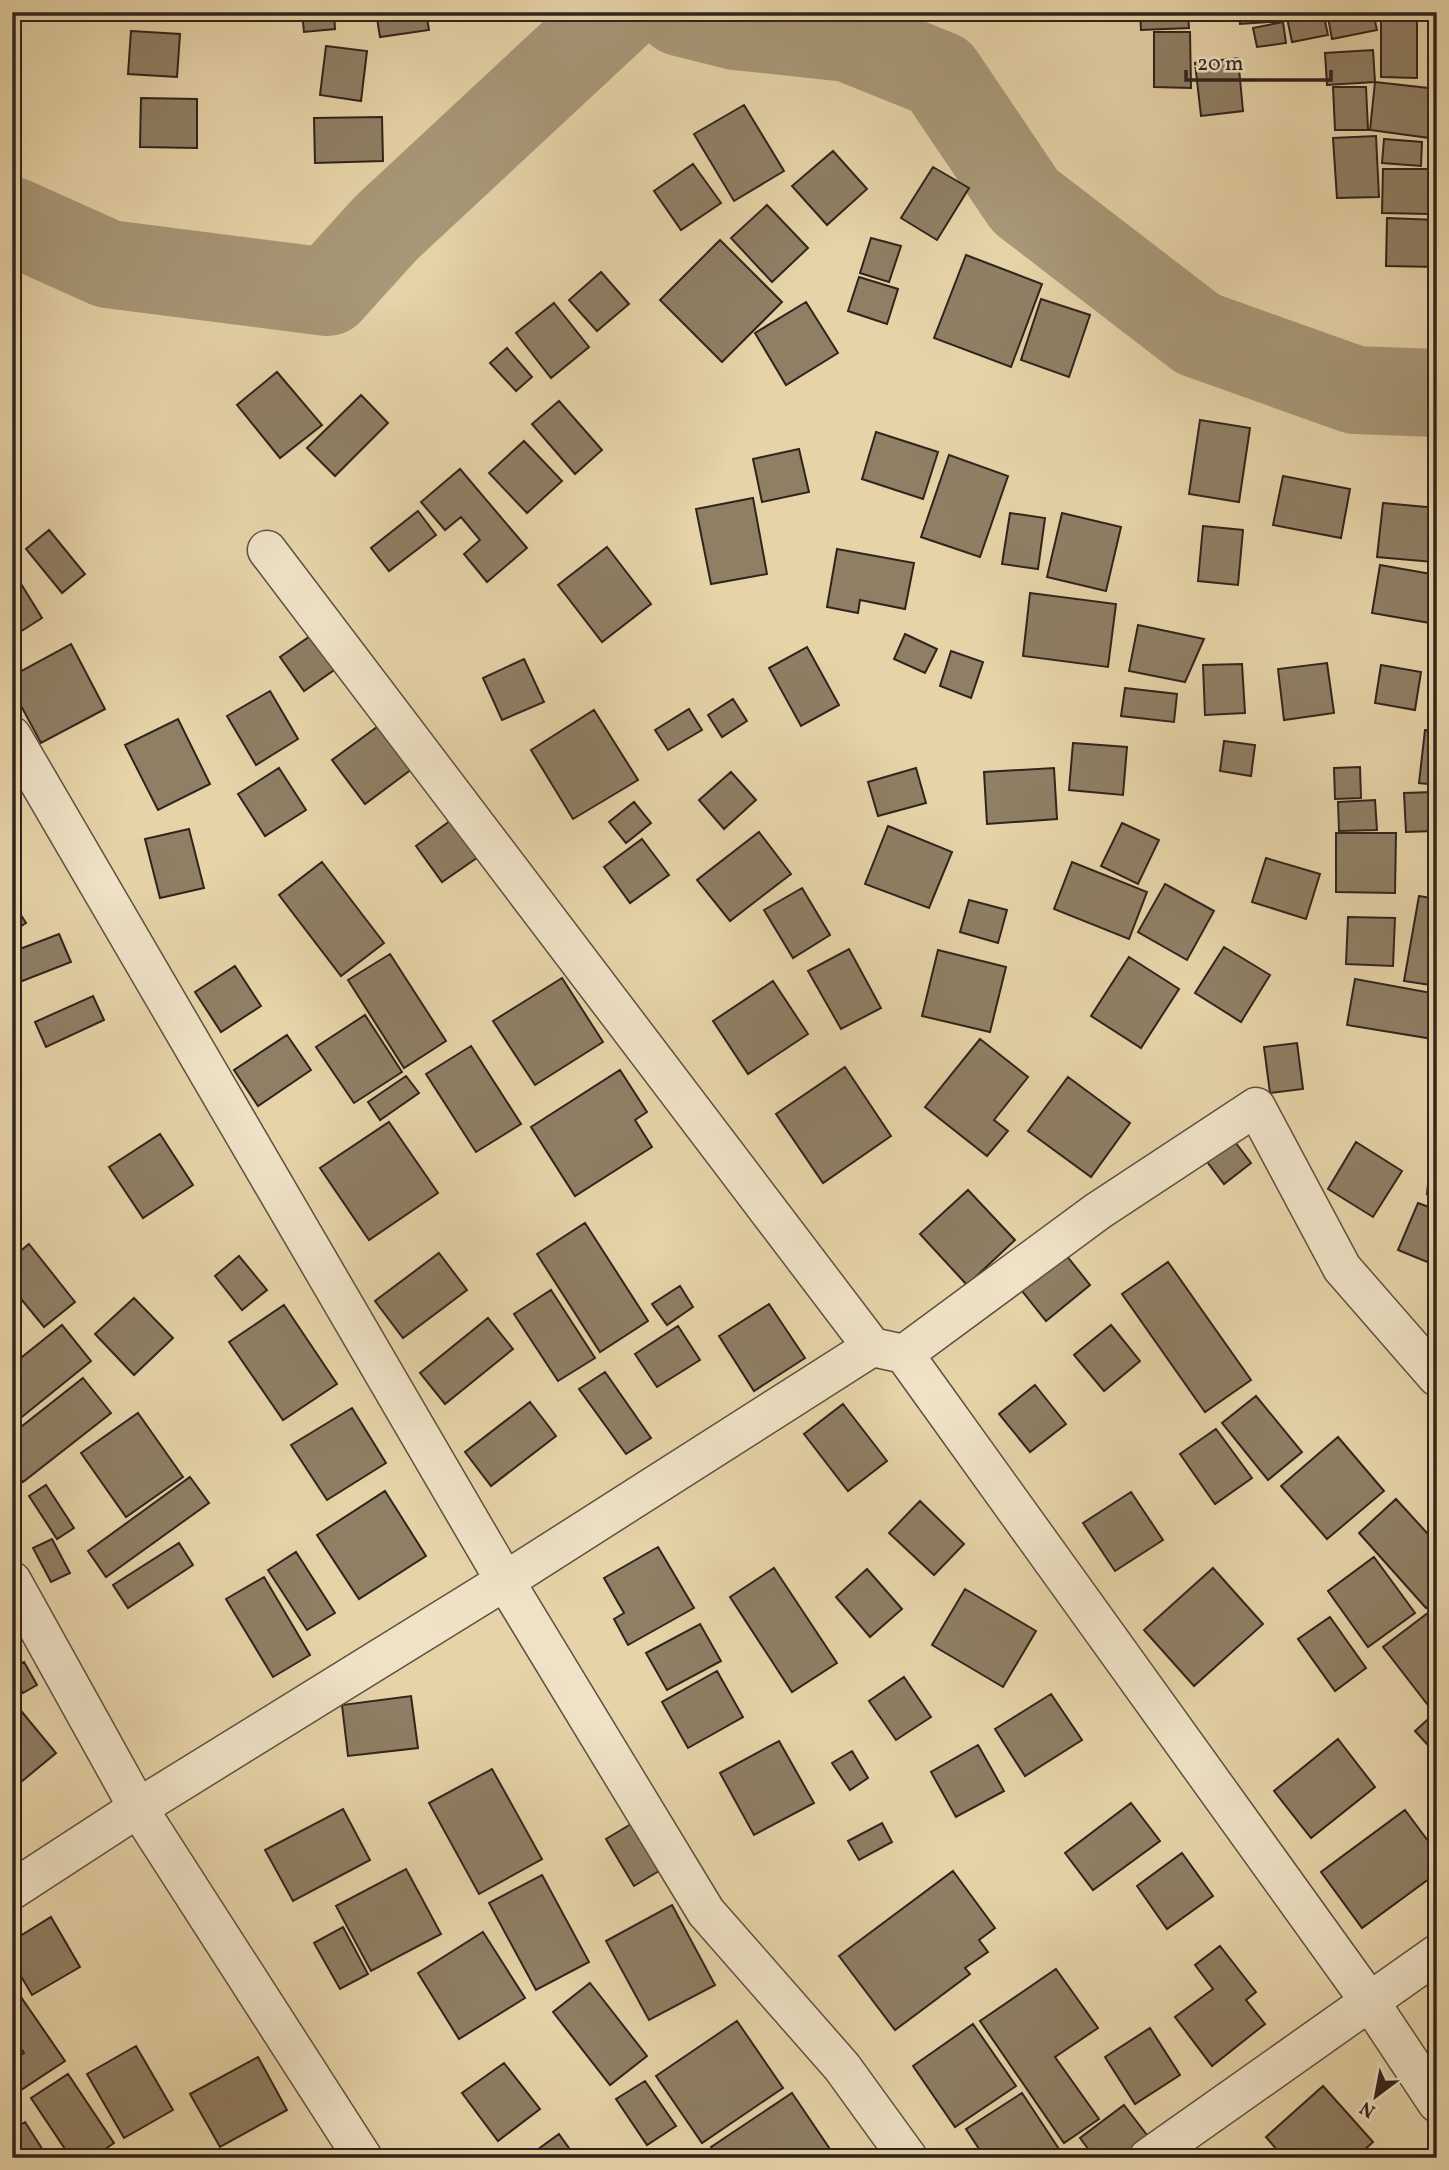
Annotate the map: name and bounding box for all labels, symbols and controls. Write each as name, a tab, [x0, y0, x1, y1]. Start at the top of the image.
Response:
scale bar	[1186, 38, 1332, 82]
text: 20 m	[1197, 50, 1243, 79]
north arrow	[1340, 2062, 1410, 2132]
text: N	[1355, 2094, 1381, 2123]

